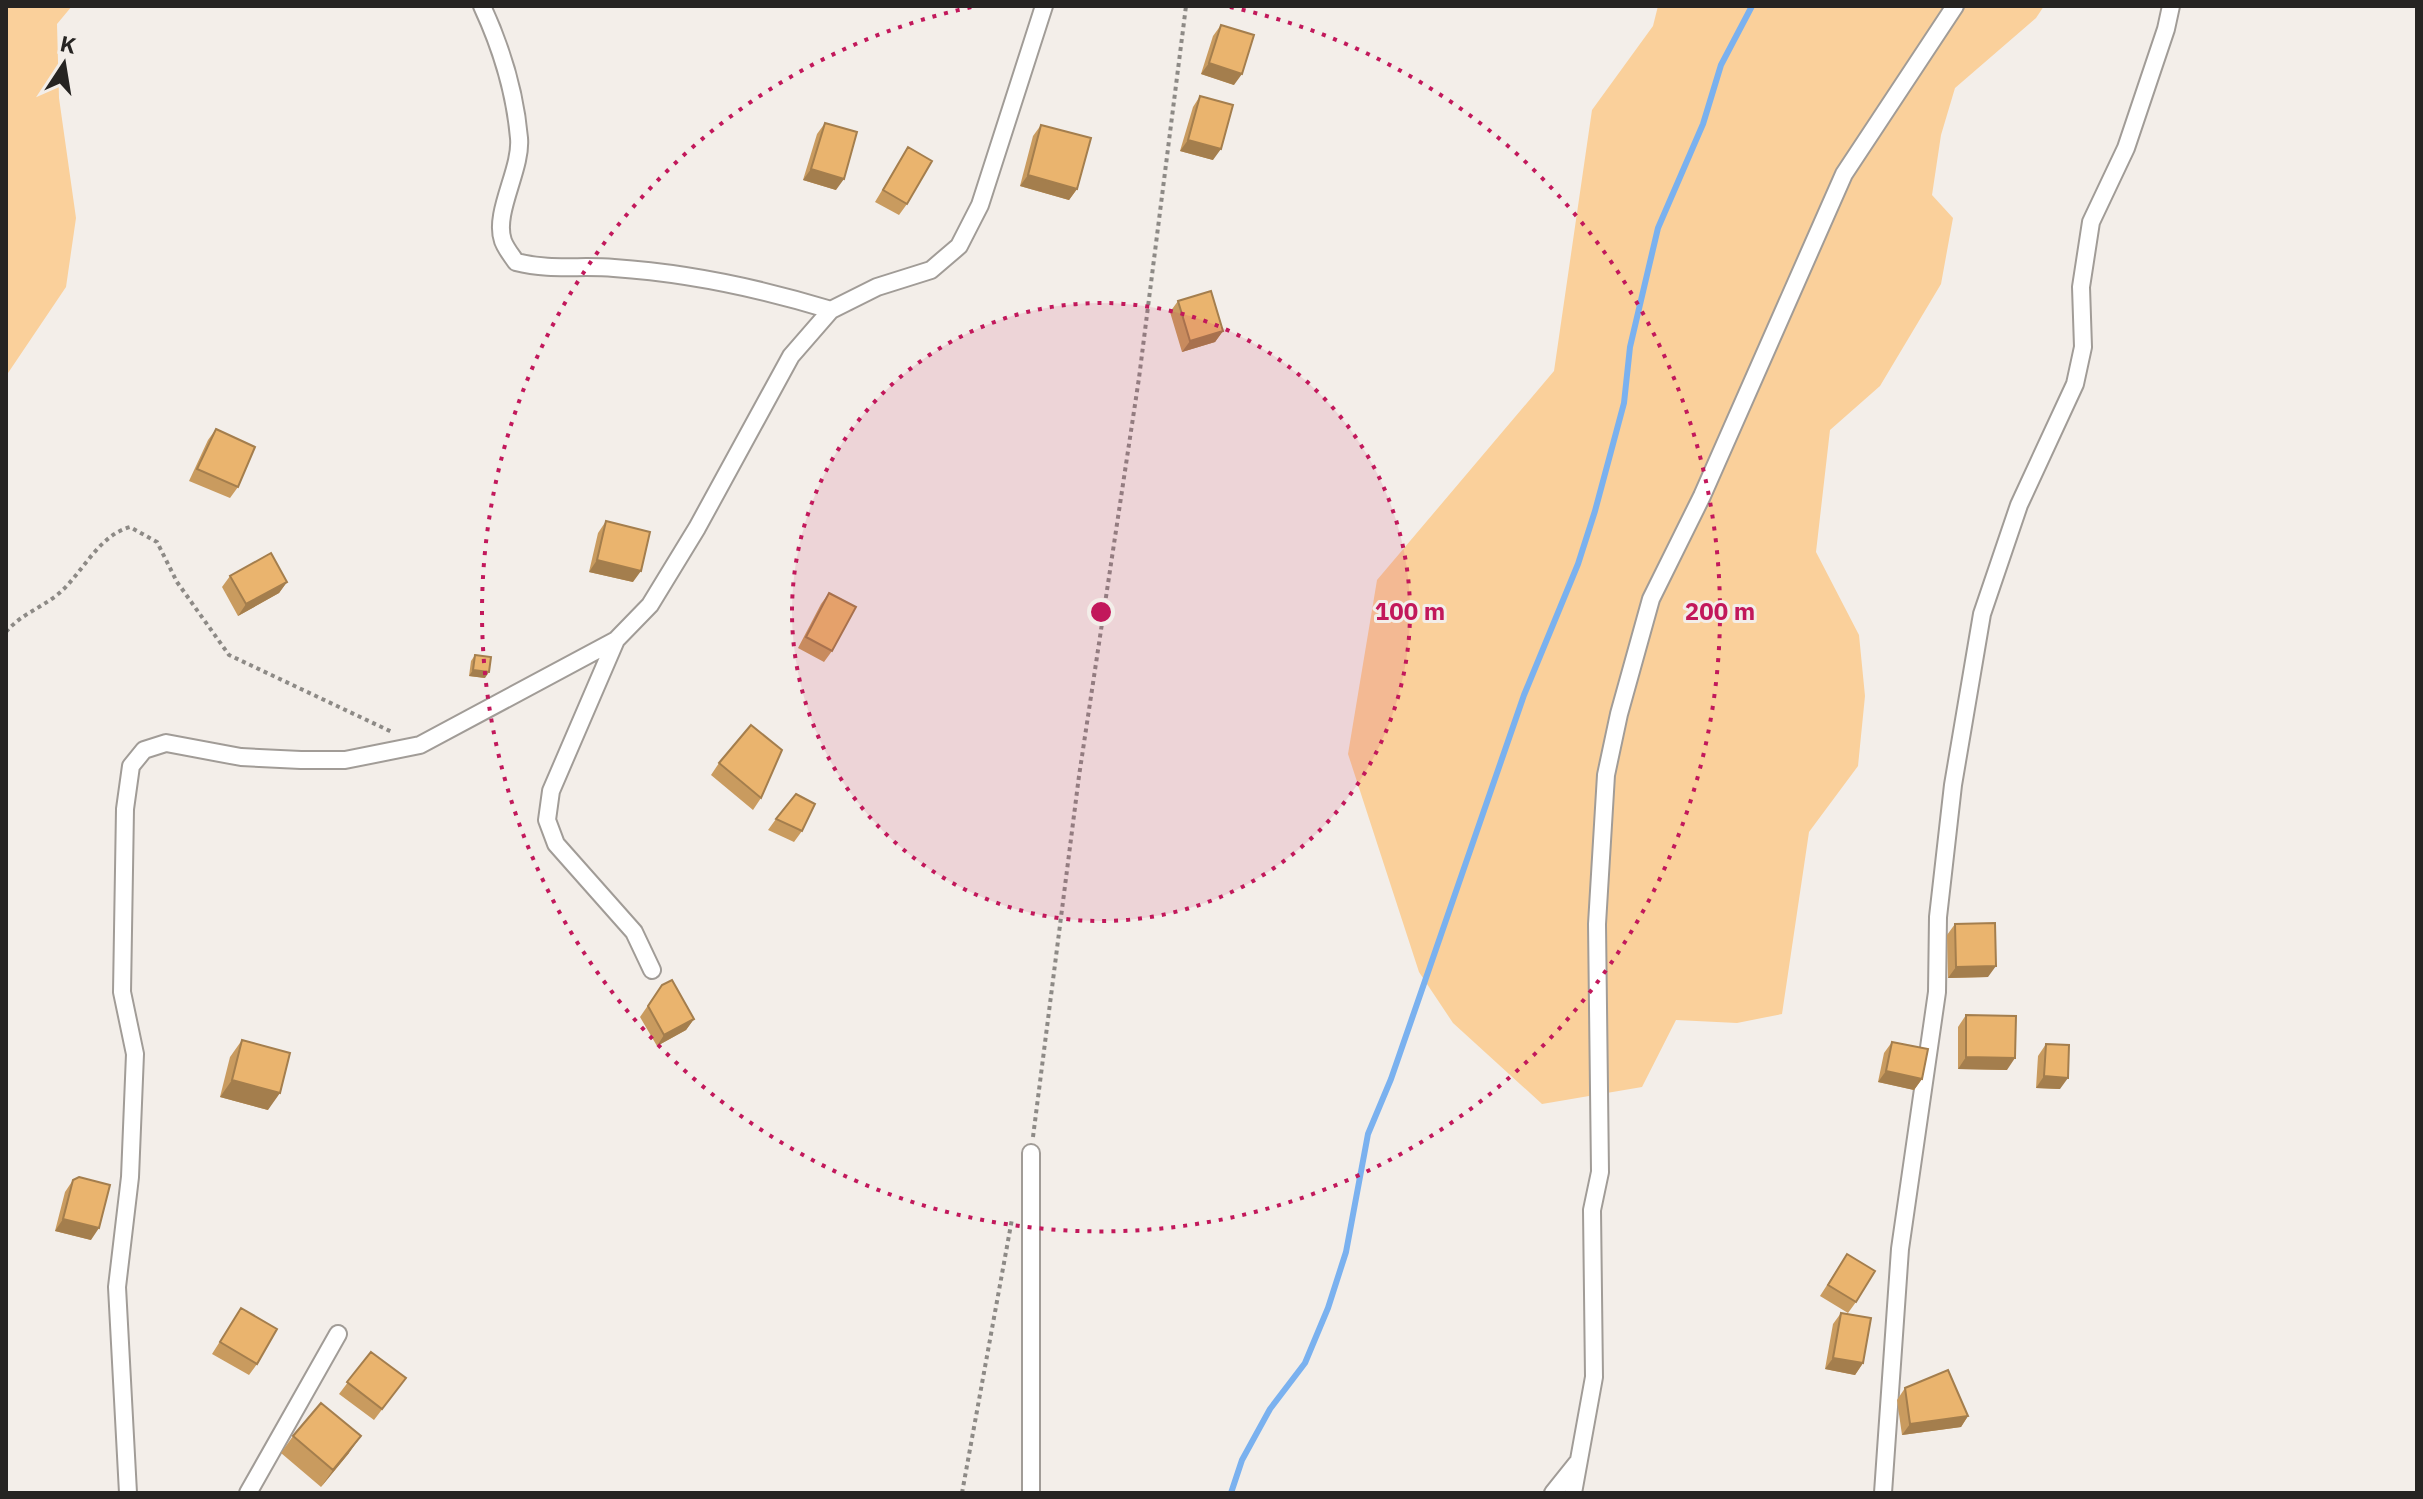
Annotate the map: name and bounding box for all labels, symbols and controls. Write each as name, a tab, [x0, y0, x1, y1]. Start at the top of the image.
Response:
north arrow	[24, 24, 104, 104]
text: K	[58, 28, 79, 60]
text: 100 m	[1375, 595, 1445, 627]
text: 200 m	[1685, 595, 1755, 627]
centre of rings	[1087, 598, 1115, 626]

